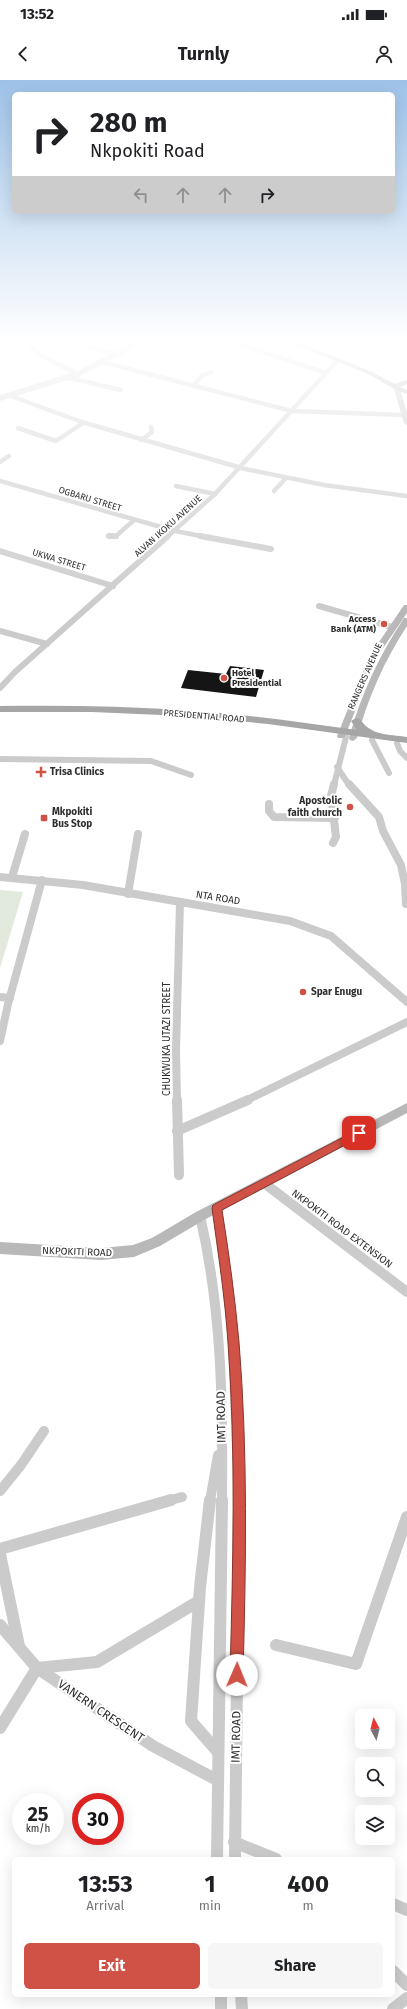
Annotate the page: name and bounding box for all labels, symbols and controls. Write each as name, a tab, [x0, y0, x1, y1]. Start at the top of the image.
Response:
text: 13:52	[20, 5, 54, 23]
icon: back	[12, 43, 34, 65]
text: Turnly	[178, 43, 229, 65]
icon: person	[373, 43, 395, 65]
text: 280 m	[90, 106, 167, 139]
icon: right	[24, 108, 76, 160]
text: Nkpokiti Road	[90, 140, 205, 162]
icon: left	[130, 184, 152, 206]
icon: ahead	[172, 184, 194, 206]
icon: ahead	[214, 184, 236, 206]
icon: right	[256, 184, 278, 206]
street label: OGBARU STREET	[57, 485, 123, 513]
street label: ALVAN IKOKU AVENUE	[132, 493, 204, 559]
street label: UKWA STREET	[31, 547, 87, 573]
place label: Access Bank (ATM)	[331, 614, 377, 634]
marker: Access Bank (ATM)	[379, 619, 389, 629]
street label: RANGERS AVENUE	[346, 641, 384, 711]
place label: Hotel Presidential	[232, 668, 282, 688]
marker: Hotel Presidential	[219, 673, 229, 683]
street label: PRESIDENTIAL ROAD	[163, 707, 245, 725]
marker: Trisa Clinics	[35, 766, 47, 778]
place label: Trisa Clinics	[50, 766, 104, 778]
place label: Apostolic faith church	[288, 795, 342, 819]
marker: Apostolic faith church	[345, 802, 355, 812]
place label: Mkpokiti Bus Stop	[52, 806, 92, 830]
marker: Mkpokiti Bus Stop	[39, 813, 49, 823]
street label: NTA ROAD	[195, 889, 241, 907]
street label: CHUKWUKA UTAZI STREET	[161, 981, 173, 1096]
place label: Spar Enugu	[311, 986, 363, 998]
marker: Spar Enugu	[298, 987, 308, 997]
pin	[342, 1116, 376, 1150]
icon: arrive	[348, 1122, 370, 1144]
street label: NKPOKITI ROAD EXTENSION	[289, 1187, 395, 1271]
street label: NKPOKITI ROAD	[42, 1245, 112, 1259]
street label: IMT ROAD	[214, 1391, 228, 1443]
position arrow	[216, 1654, 258, 1696]
street label: VANERN CRESCENT	[55, 1677, 147, 1745]
north arrow	[355, 1709, 395, 1749]
map controls	[355, 1709, 395, 1845]
street label: IMT ROAD	[229, 1711, 243, 1763]
button: search	[355, 1757, 395, 1797]
speed limit sign: 30	[72, 1793, 124, 1845]
text: 25	[27, 1802, 49, 1826]
button: layers	[355, 1805, 395, 1845]
text: km/h	[26, 1823, 50, 1835]
text: 13:53	[78, 1870, 133, 1898]
text: 1	[204, 1870, 216, 1898]
text: 400	[287, 1870, 329, 1898]
text: Arrival	[86, 1898, 124, 1913]
text: min	[199, 1898, 221, 1913]
text: m	[303, 1898, 314, 1913]
button: Exit	[24, 1943, 200, 1989]
button: Share	[208, 1943, 383, 1989]

